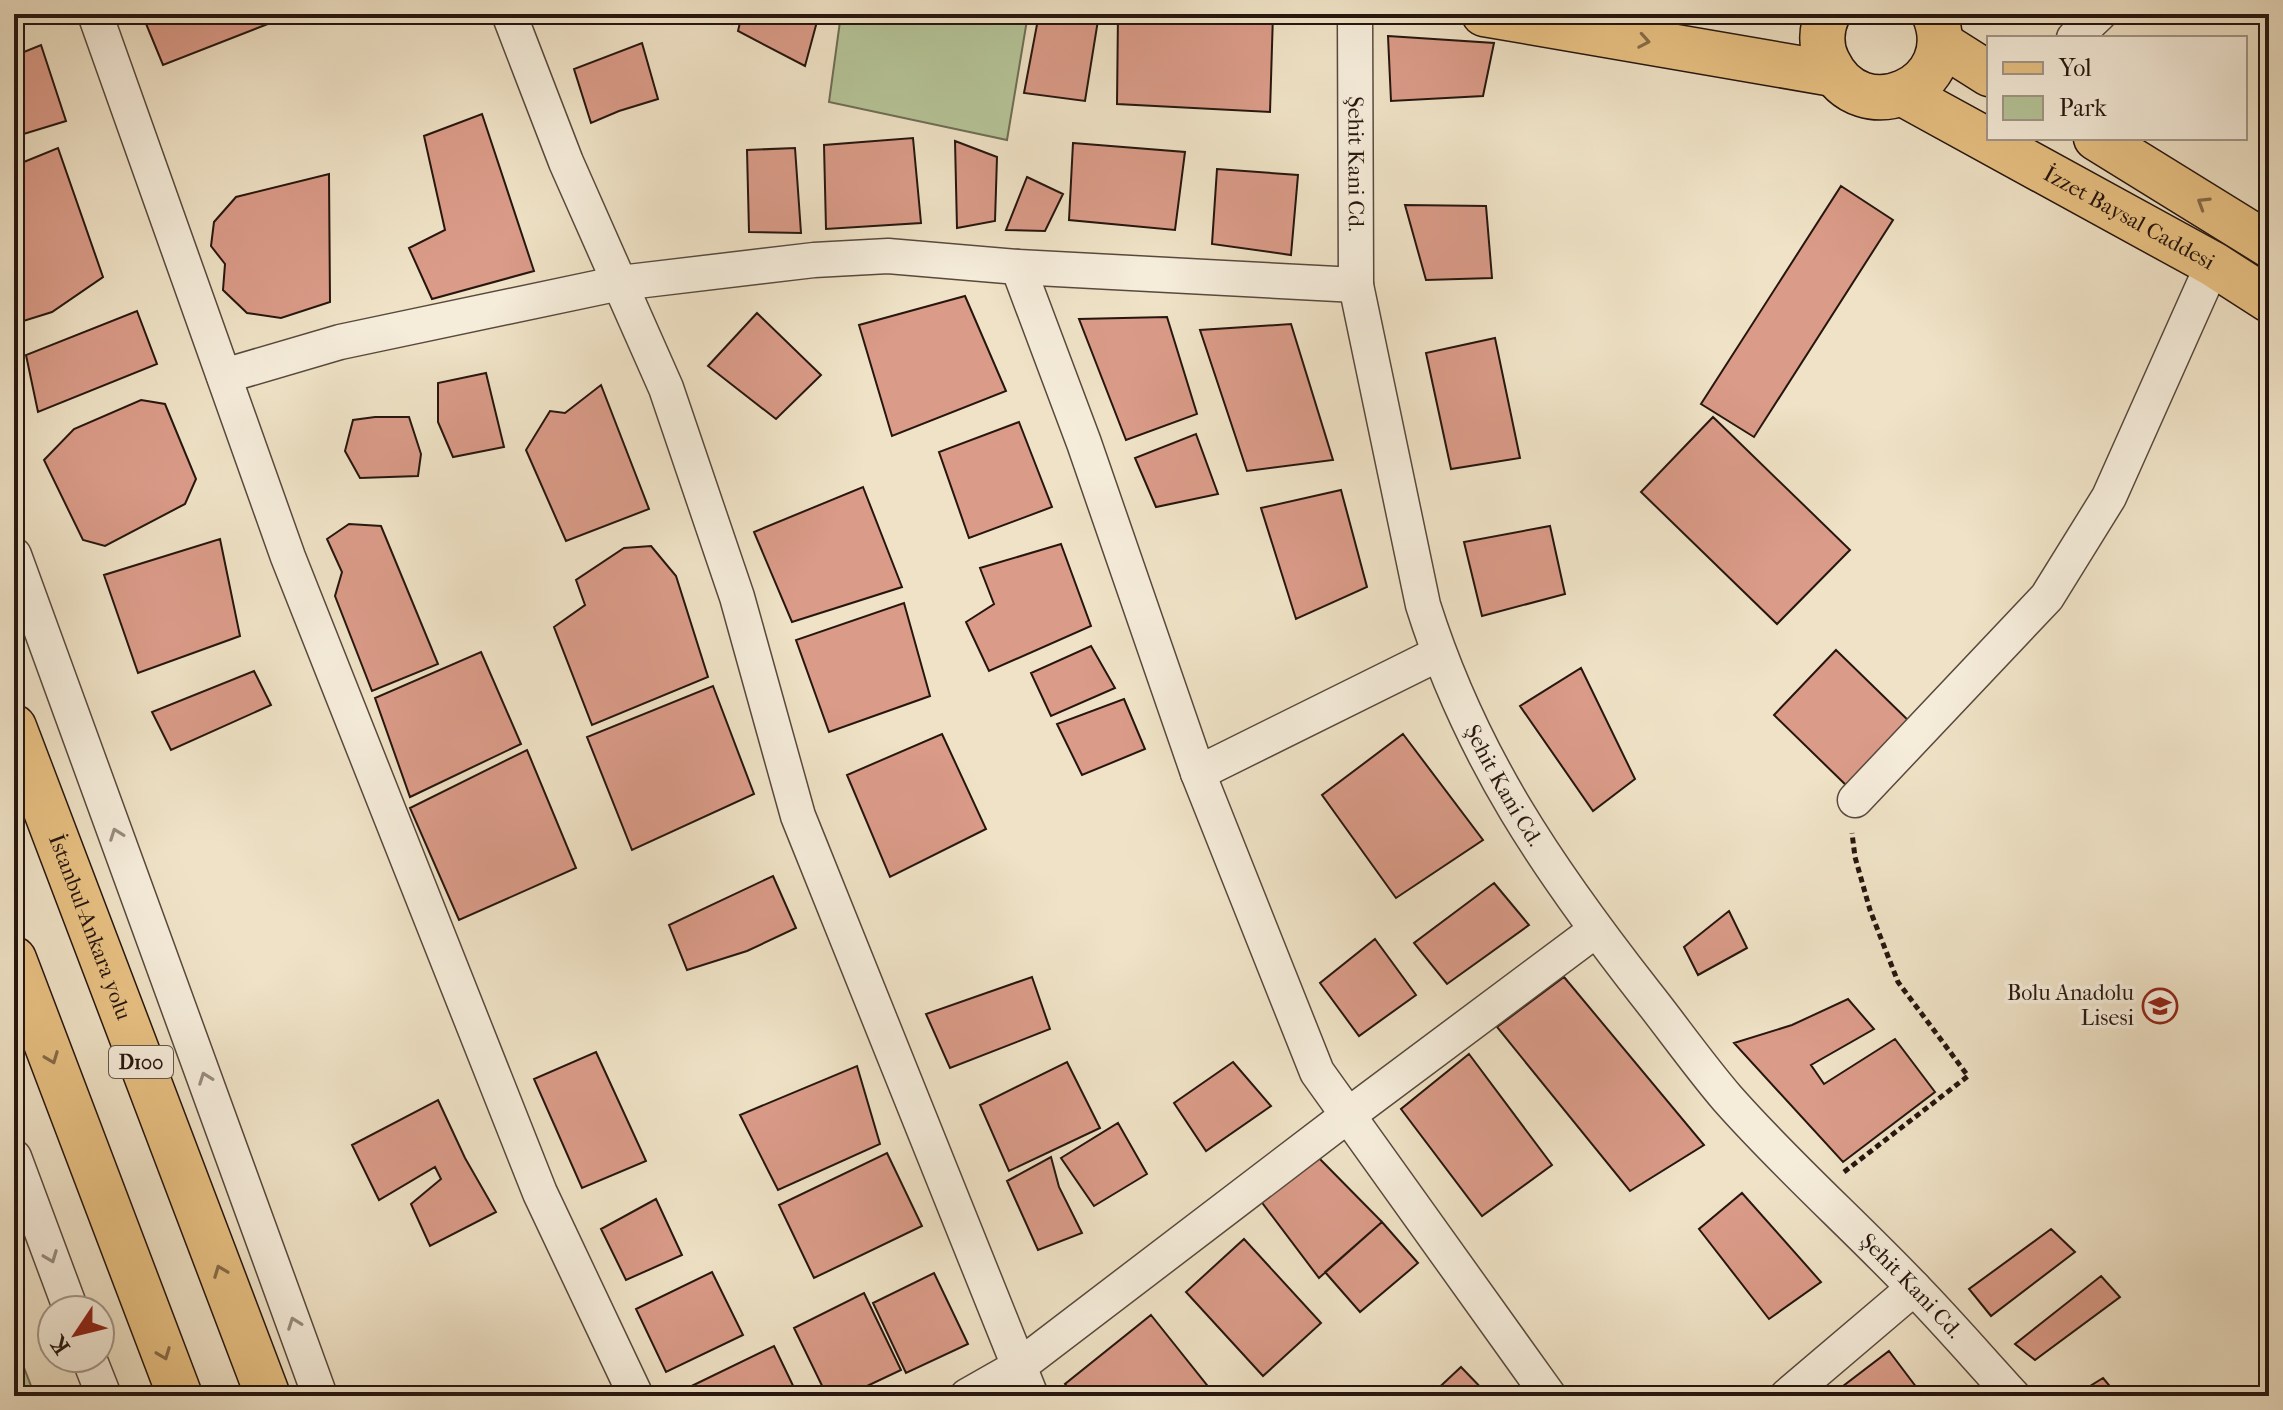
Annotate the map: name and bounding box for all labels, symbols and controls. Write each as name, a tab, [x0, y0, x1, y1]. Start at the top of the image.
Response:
one-way arrow	[1637, 32, 1651, 49]
legend	[1987, 36, 2247, 140]
text: Yol	[2058, 54, 2092, 82]
text: Park	[2059, 94, 2107, 122]
street label: Şehit Kani Cd.	[1342, 96, 1369, 232]
street label: İzzet Baysal Caddesi	[2039, 160, 2220, 276]
one-way arrow	[2197, 197, 2212, 212]
street label: Şehit Kani Cd.	[1459, 721, 1548, 851]
one-way arrow	[109, 828, 125, 842]
street label: İstanbul-Ankara yolu	[43, 830, 137, 1024]
place label: Bolu Anadolu Lisesi	[2007, 980, 2135, 1031]
school or university icon: Bolu Anadolu Lisesi	[2141, 987, 2179, 1025]
road number: D100	[109, 1046, 173, 1078]
one-way arrow	[42, 1050, 59, 1064]
one-way arrow	[198, 1072, 214, 1086]
street label: Şehit Kani Cd.	[1855, 1228, 1967, 1344]
one-way arrow	[41, 1249, 58, 1263]
one-way arrow	[213, 1265, 230, 1279]
north arrow	[36, 1294, 116, 1374]
one-way arrow	[287, 1317, 303, 1331]
text: K	[44, 1329, 76, 1359]
one-way arrow	[154, 1346, 171, 1360]

